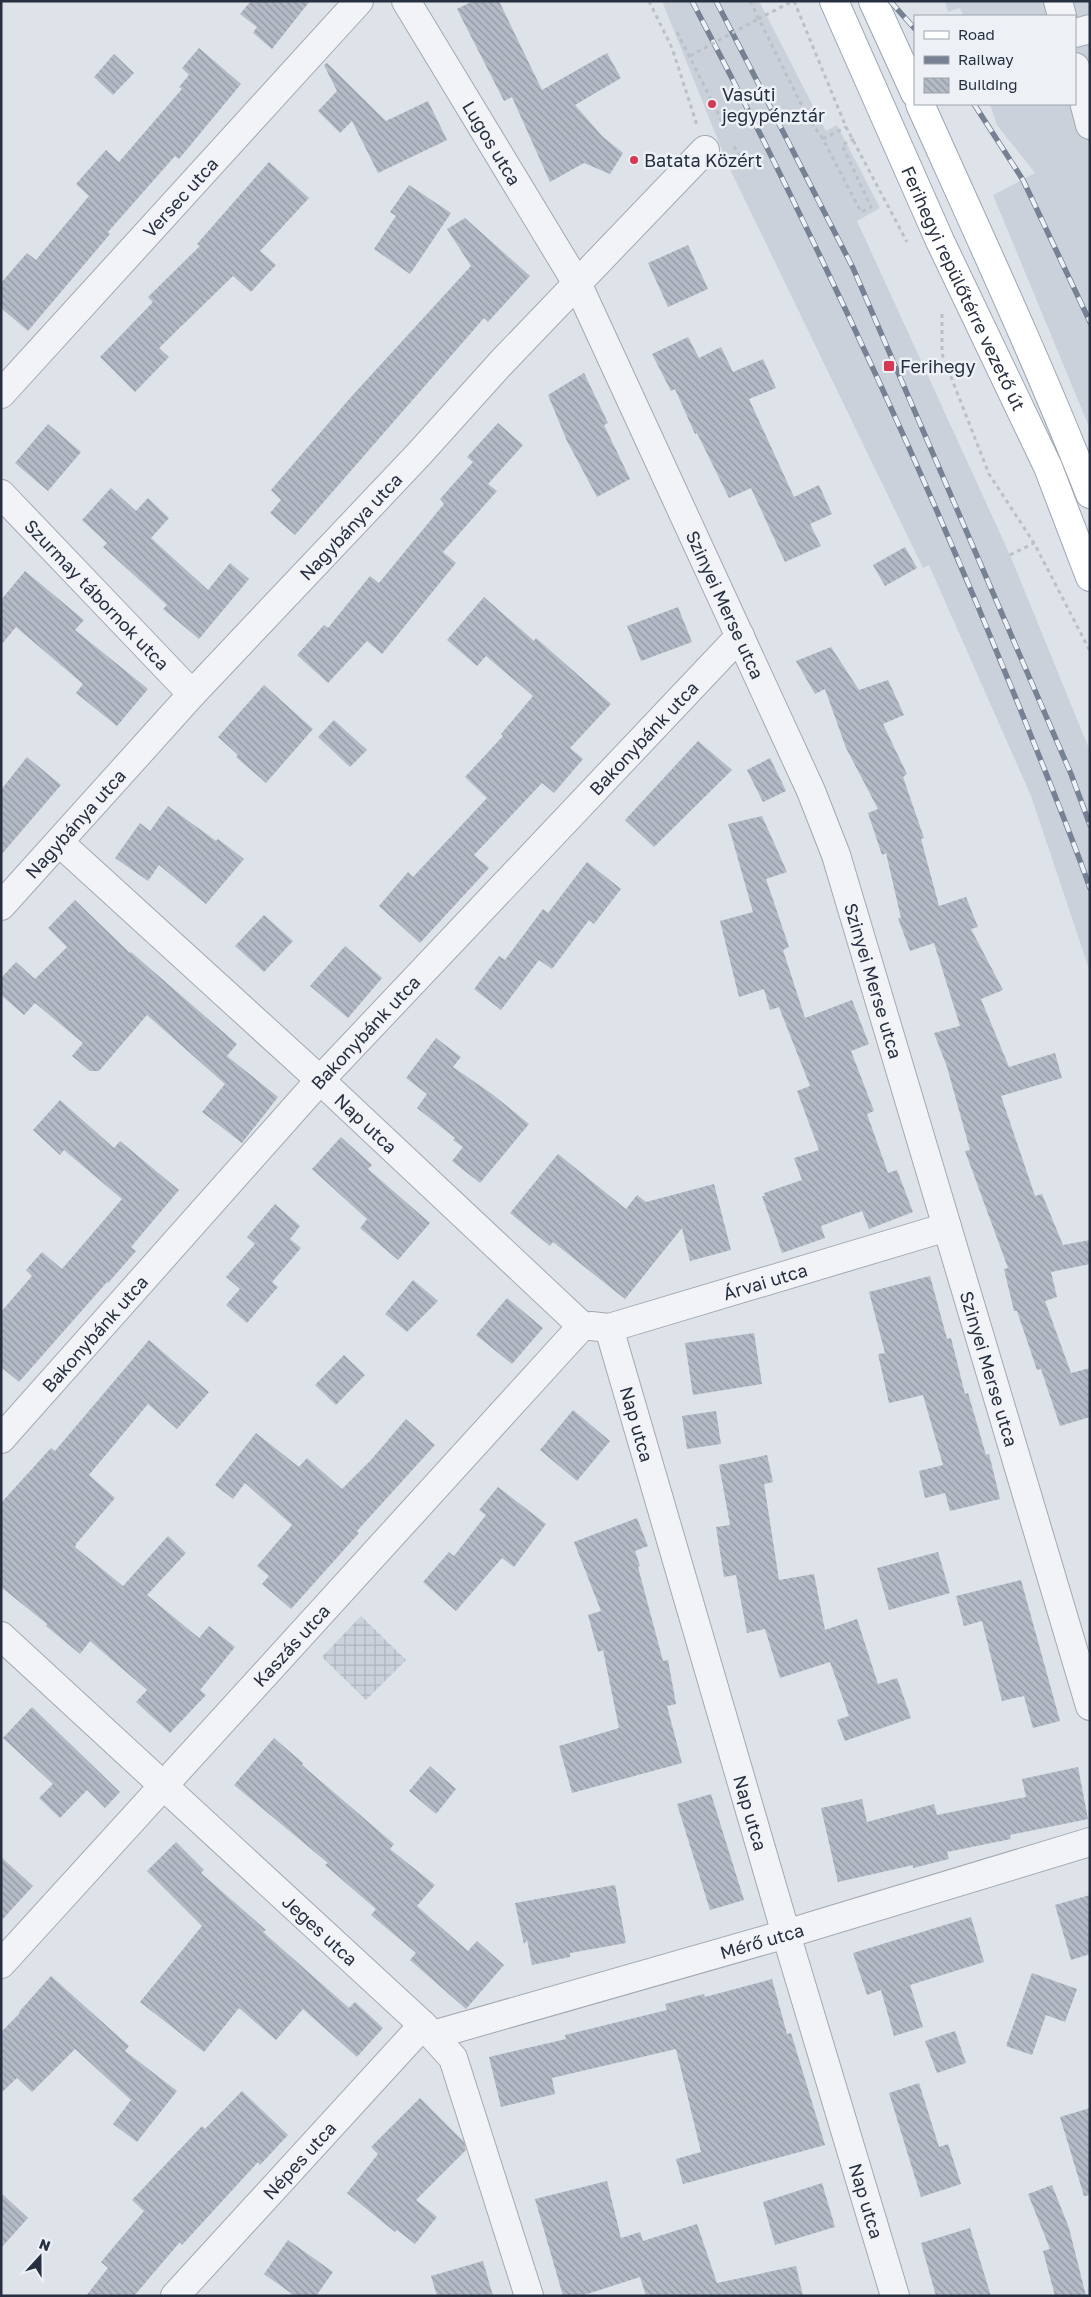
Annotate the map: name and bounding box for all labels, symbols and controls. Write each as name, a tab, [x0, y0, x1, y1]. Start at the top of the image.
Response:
legend	[914, 15, 1076, 105]
text: Road	[958, 25, 995, 43]
text: Railway	[958, 50, 1014, 68]
text: Building	[958, 75, 1018, 93]
place label: Vasúti jegypénztár	[721, 83, 825, 126]
street label: Lugos utca	[458, 97, 526, 189]
marker: Vasúti jegypénztár	[706, 98, 718, 110]
place label: Batata Közért	[644, 149, 762, 171]
street label: Versec utca	[138, 153, 222, 242]
marker: Batata Közért	[628, 154, 640, 166]
street label: Ferihegyi repülőtérre vezető út	[898, 162, 1030, 414]
place label: Ferihegy	[900, 355, 975, 377]
marker: Ferihegy	[882, 359, 896, 373]
street label: Nagybánya utca	[295, 468, 406, 585]
street label: Szurmay tábornok utca	[20, 515, 174, 674]
street label: Szinyei Merse utca	[682, 527, 769, 682]
street label: Bakonybánk utca	[584, 676, 703, 800]
street label: Nagybánya utca	[21, 764, 130, 883]
street label: Szinyei Merse utca	[840, 900, 907, 1061]
street label: Bakonybánk utca	[306, 971, 424, 1094]
street label: Nap utca	[330, 1089, 402, 1158]
street label: Árvai utca	[720, 1258, 810, 1304]
street label: Bakonybánk utca	[37, 1271, 152, 1397]
street label: Szinyei Merse utca	[956, 1288, 1023, 1449]
street label: Nap utca	[616, 1384, 658, 1464]
street label: Kaszás utca	[248, 1600, 334, 1691]
street label: Nap utca	[729, 1772, 772, 1853]
street label: Jeges utca	[278, 1890, 362, 1970]
street label: Mérő utca	[717, 1918, 806, 1963]
street label: Népes utca	[258, 2117, 340, 2204]
street label: Nap utca	[845, 2161, 888, 2241]
north arrow	[15, 2232, 65, 2282]
text: N	[37, 2235, 53, 2254]

